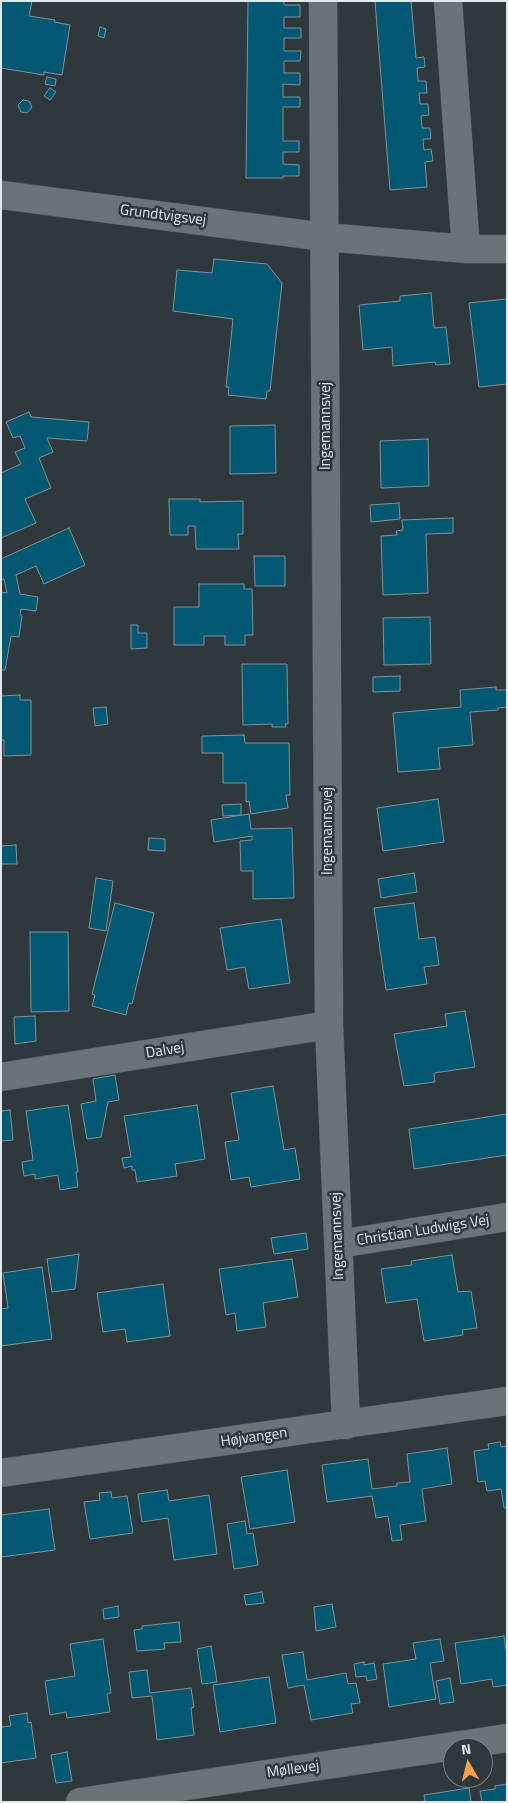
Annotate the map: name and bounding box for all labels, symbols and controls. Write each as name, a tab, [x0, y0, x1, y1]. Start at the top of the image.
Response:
street label: Grundtvigsvej	[119, 202, 207, 230]
street label: Ingemannsvej	[317, 382, 335, 470]
street label: Ingemannsvej	[319, 787, 337, 875]
street label: Dalvej	[145, 1039, 185, 1063]
street label: Ingemannsvej	[327, 1192, 349, 1280]
street label: Christian Ludwigs Vej	[355, 1212, 491, 1250]
street label: Højvangen	[219, 1424, 289, 1452]
north arrow	[443, 1738, 493, 1788]
text: N	[460, 1738, 472, 1760]
street label: Møllevej	[266, 1757, 320, 1783]

